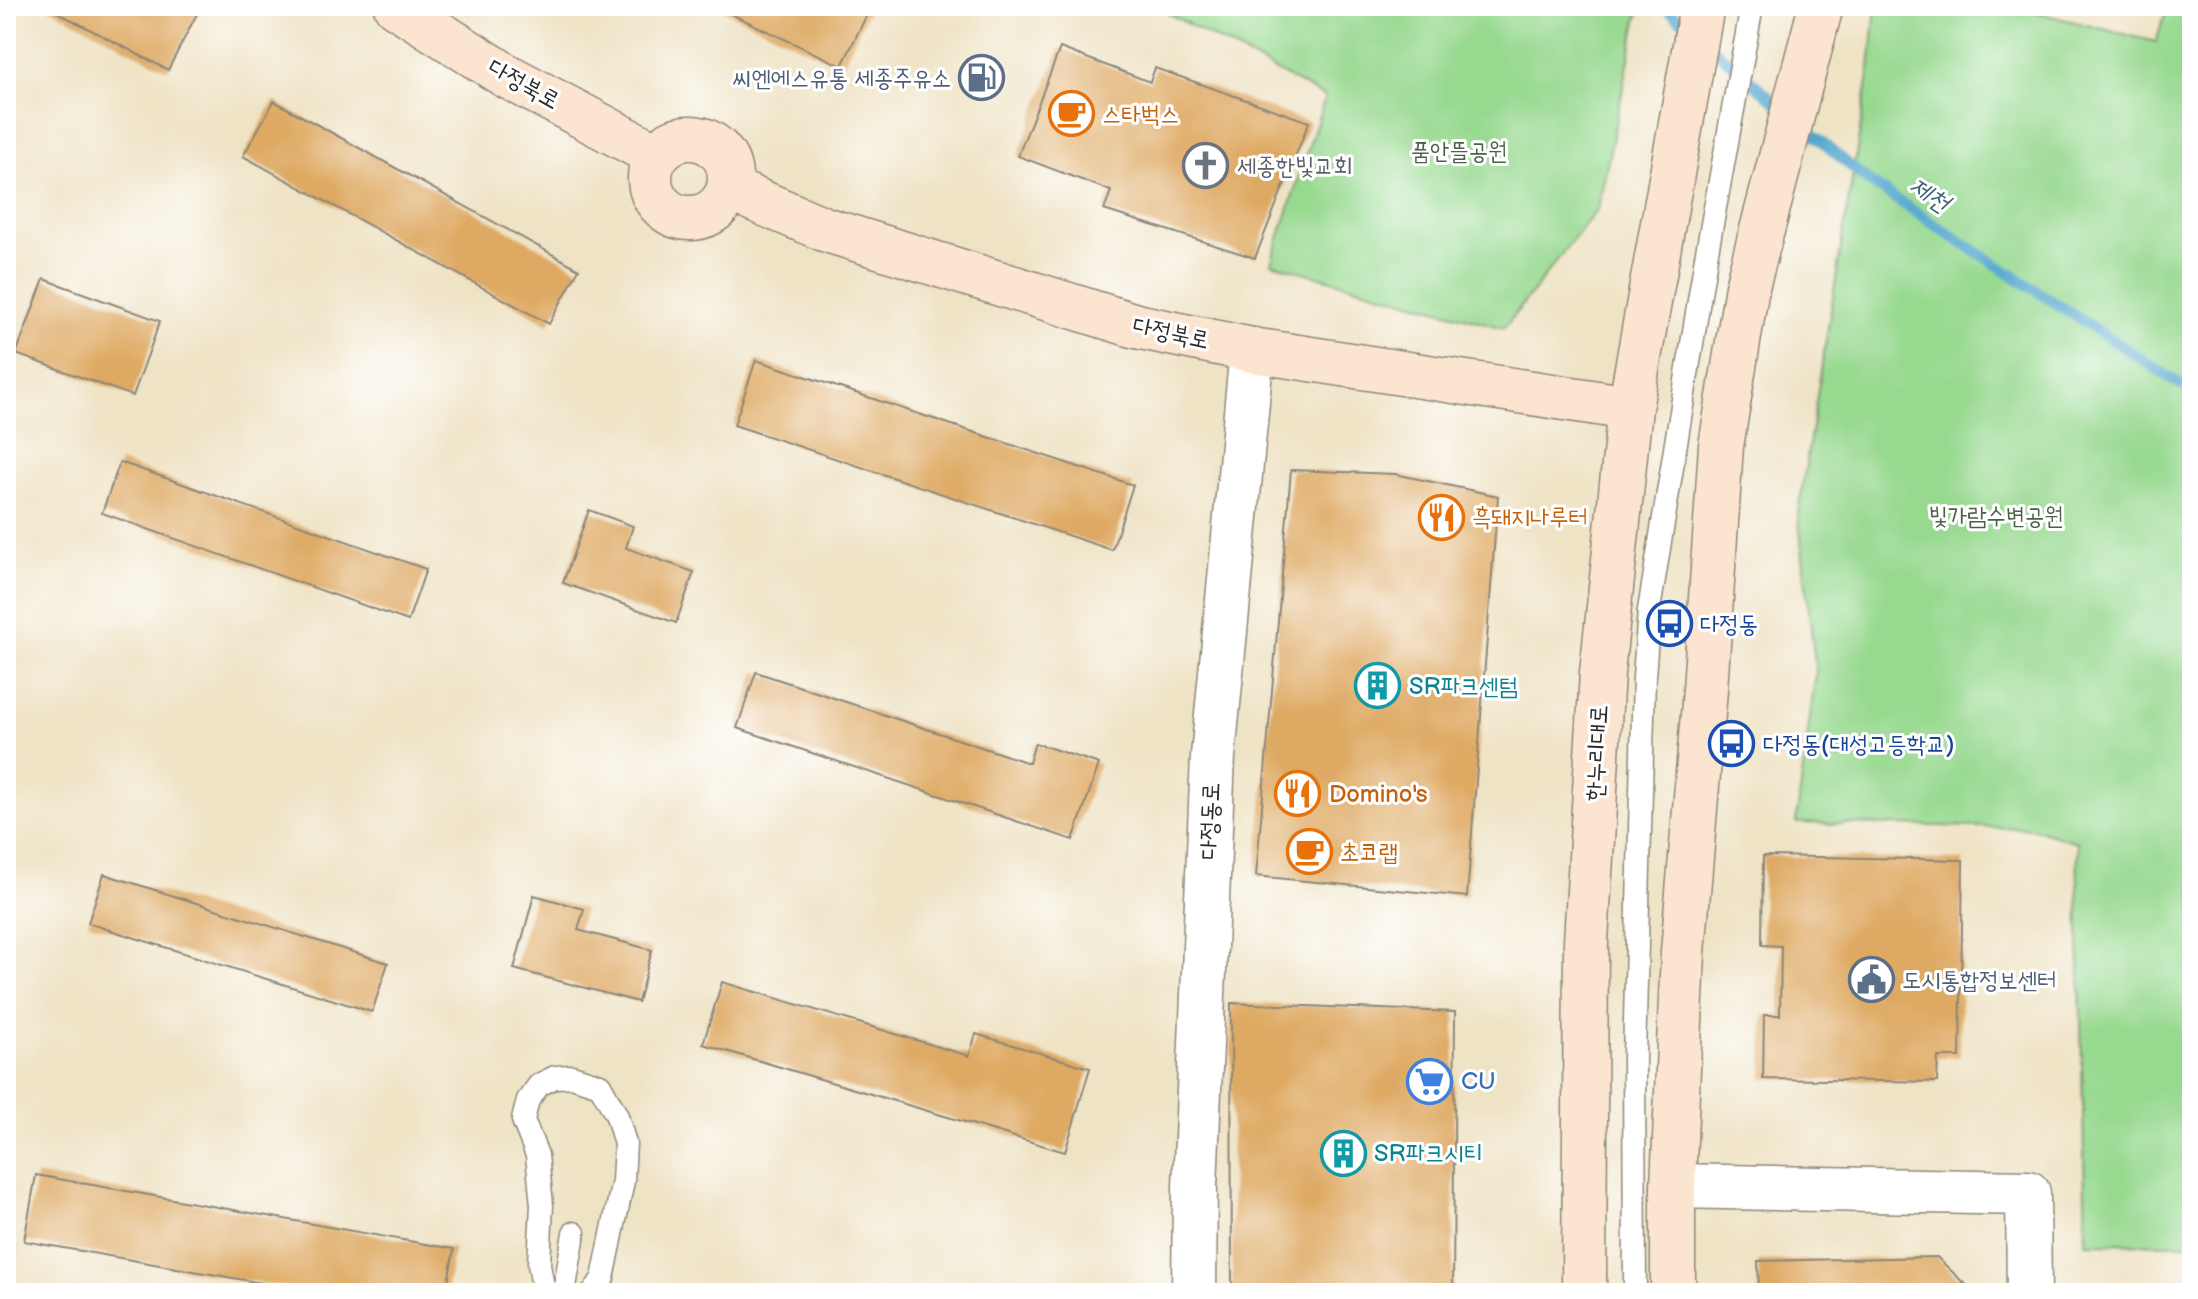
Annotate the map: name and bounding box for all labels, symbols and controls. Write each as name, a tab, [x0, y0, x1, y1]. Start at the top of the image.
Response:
street label: 다정북로	[483, 53, 565, 115]
fuel station icon: 씨엔에스유통 세종주유소	[958, 54, 1006, 102]
place label: 씨엔에스유통 세종주유소	[732, 64, 951, 93]
cafe icon: 스타벅스	[1047, 90, 1095, 138]
place label: 스타벅스	[1102, 100, 1179, 129]
park label: 품안뜰공원	[1411, 137, 1507, 166]
church icon: 세종한빛교회	[1182, 142, 1230, 190]
place label: 세종한빛교회	[1237, 152, 1353, 181]
water label: 제천	[1903, 171, 1958, 221]
street label: 다정북로	[1130, 311, 1212, 355]
restaurant icon: 흑돼지나루터	[1417, 493, 1465, 541]
park label: 빛가람수변공원	[1928, 502, 2064, 531]
place label: 흑돼지나루터	[1472, 503, 1588, 532]
bus stop icon: 다정동	[1645, 600, 1693, 648]
place label: 다정동	[1700, 610, 1758, 639]
building icon: SR파크센텀	[1354, 662, 1402, 710]
place label: SR파크센텀	[1409, 672, 1518, 701]
street label: 한누리대로	[1580, 704, 1614, 802]
bus stop icon: 다정동(대성고등학교)	[1708, 720, 1756, 768]
place label: 다정동(대성고등학교)	[1763, 730, 1954, 759]
restaurant icon: Domino's	[1274, 770, 1322, 818]
place label: Domino's	[1329, 780, 1428, 809]
street label: 다정동로	[1194, 782, 1226, 860]
cafe icon: 초코랩	[1285, 828, 1333, 876]
place label: 초코랩	[1340, 838, 1398, 867]
public building icon: 도시통합정보센터	[1847, 956, 1895, 1004]
place label: 도시통합정보센터	[1902, 966, 2057, 995]
supermarket icon: CU	[1406, 1057, 1454, 1105]
place label: CU	[1461, 1067, 1496, 1096]
building icon: SR파크시티	[1319, 1129, 1367, 1177]
place label: SR파크시티	[1374, 1139, 1483, 1168]

